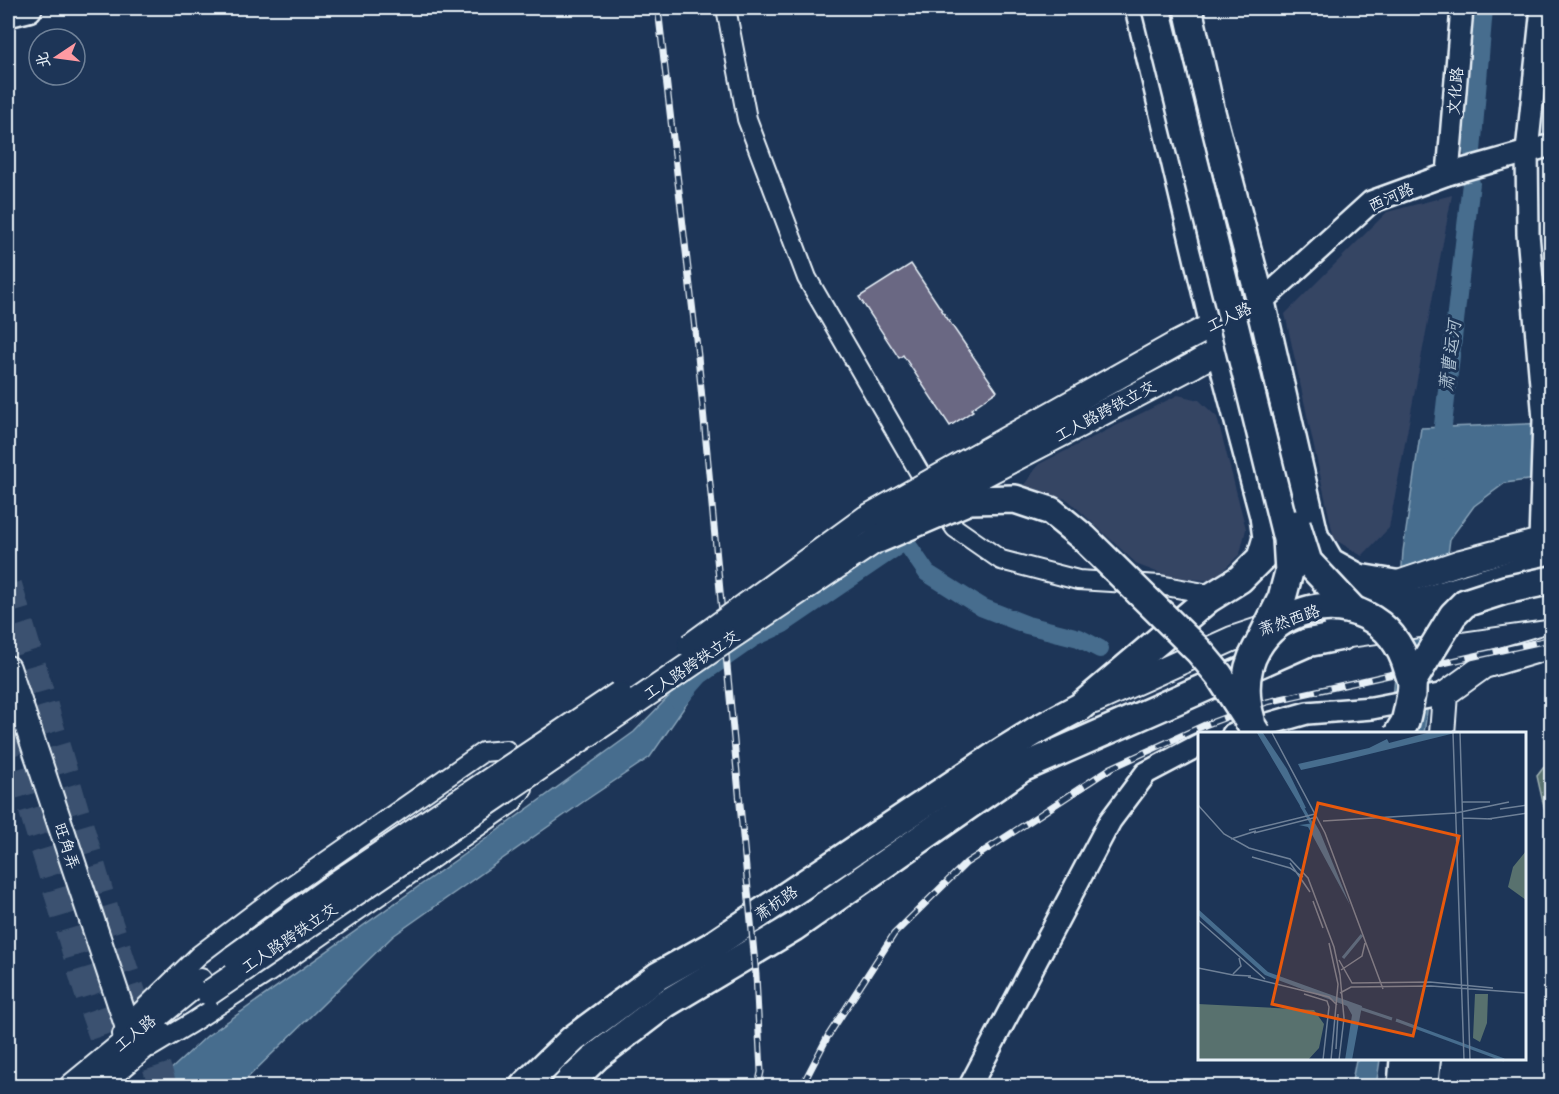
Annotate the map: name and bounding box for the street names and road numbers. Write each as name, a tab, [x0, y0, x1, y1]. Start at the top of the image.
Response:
street label: 文化路	[1438, 66, 1472, 116]
street label: 西河路	[1363, 174, 1419, 220]
street label: 工人路	[1201, 294, 1257, 340]
street label: 工人路跨铁立交	[1049, 372, 1161, 450]
street label: 萧然西路	[1254, 596, 1324, 644]
street label: 工人路跨铁立交	[636, 622, 746, 708]
street label: 旺角弄	[46, 819, 88, 873]
street label: 萧杭路	[748, 878, 804, 928]
street label: 工人路跨铁立交	[234, 895, 344, 981]
street label: 工人路	[107, 1007, 163, 1059]

